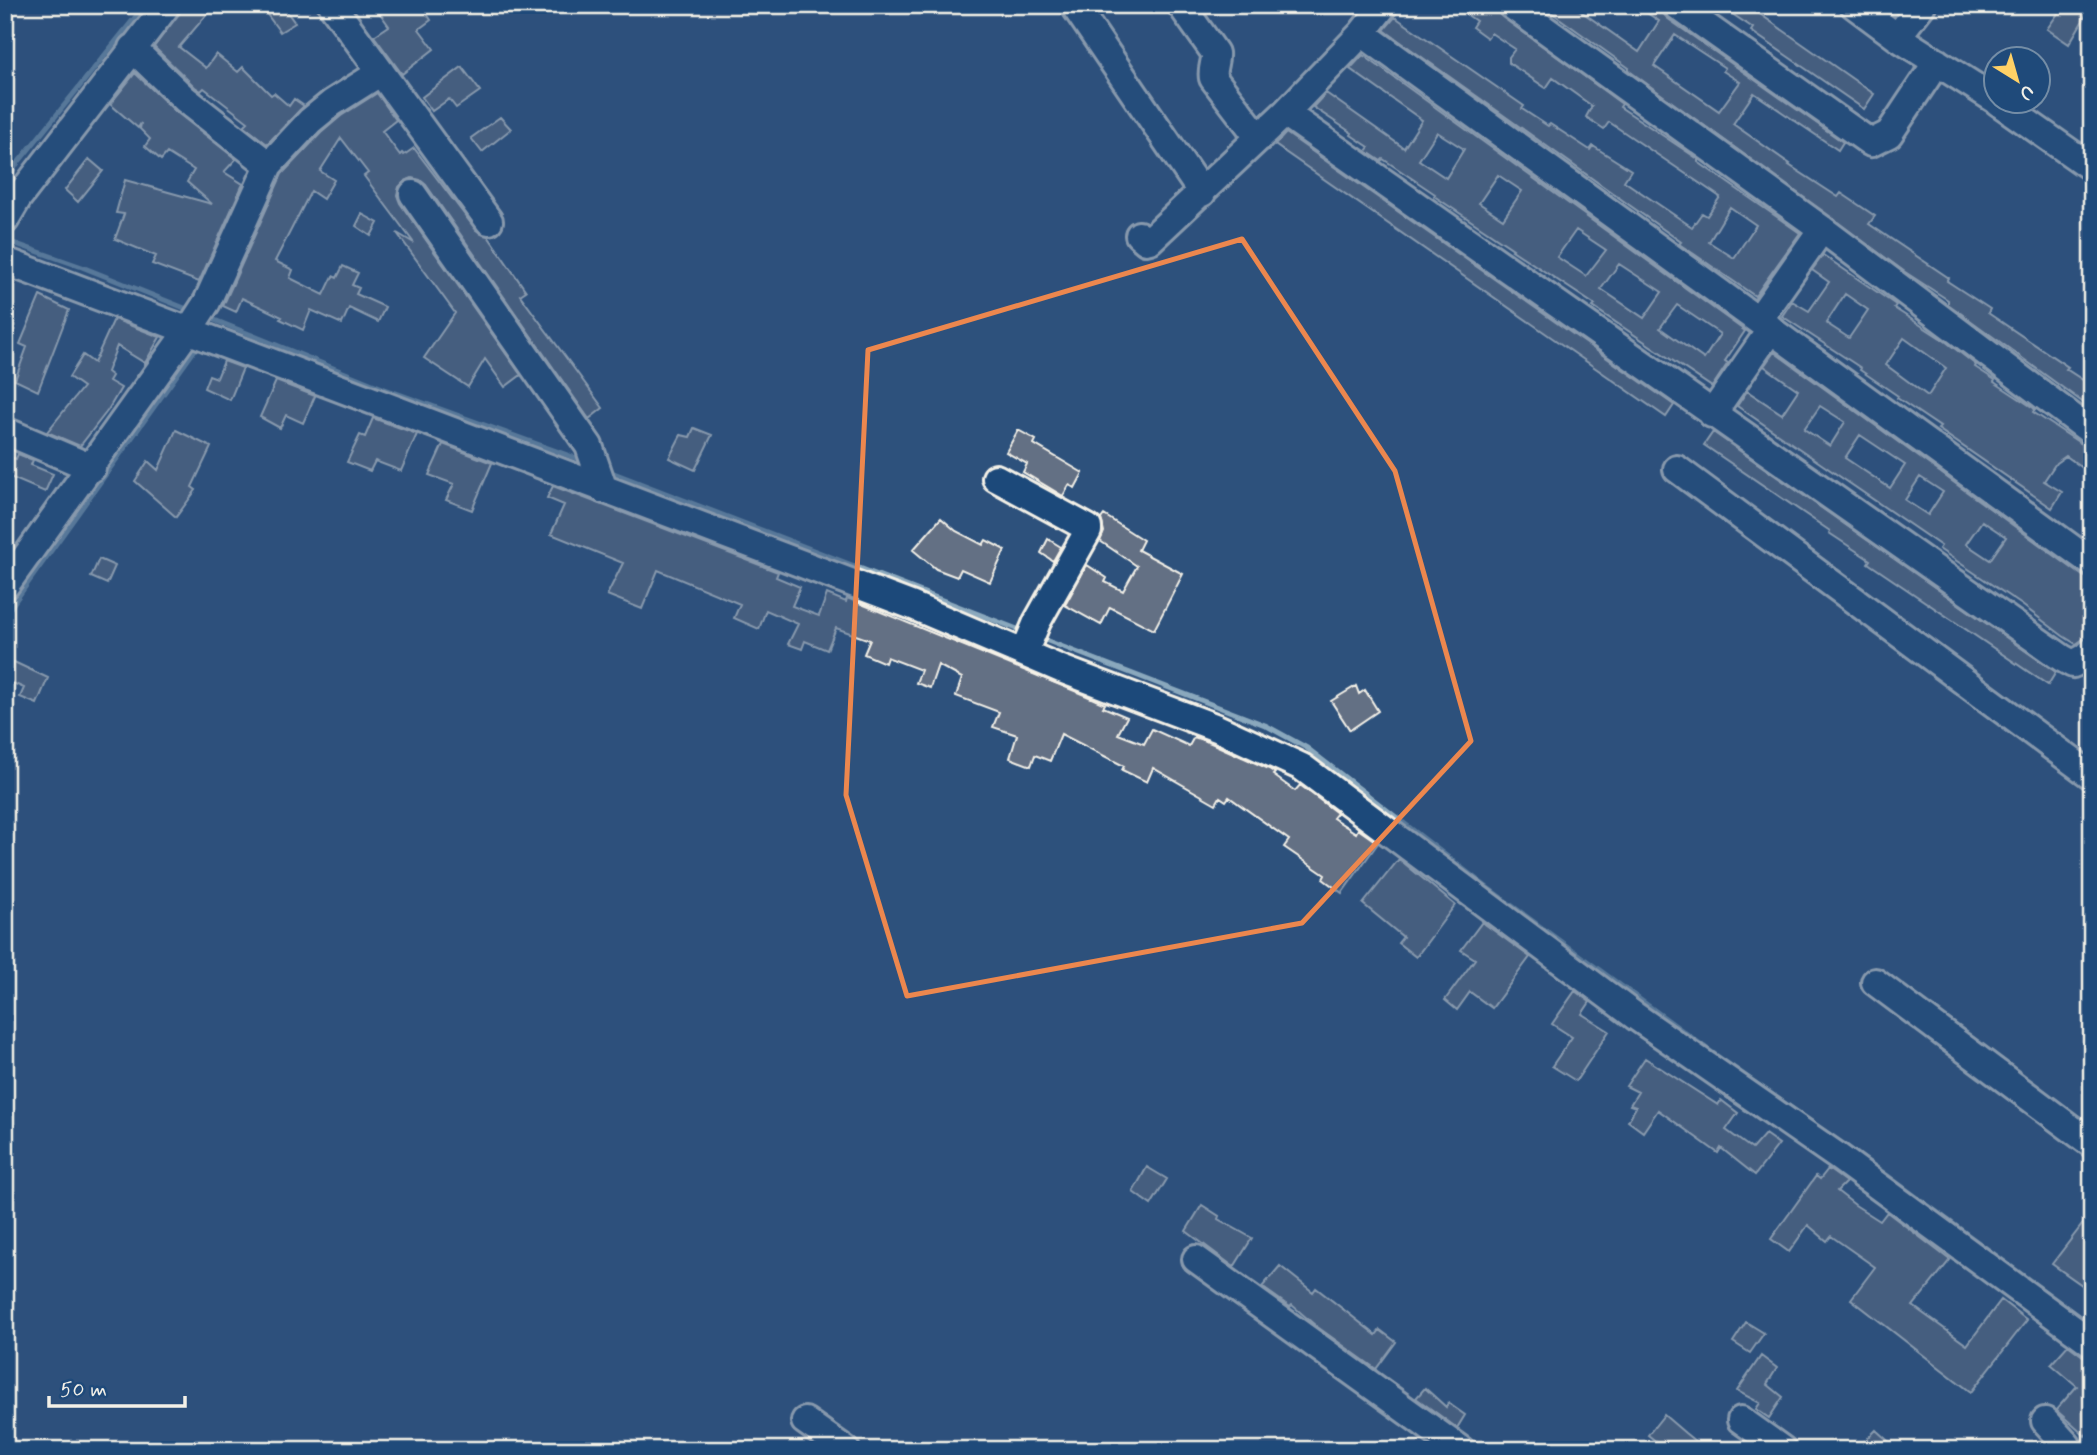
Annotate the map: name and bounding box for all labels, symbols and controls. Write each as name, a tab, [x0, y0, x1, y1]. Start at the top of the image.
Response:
north arrow	[1982, 46, 2052, 116]
text: U	[2014, 79, 2039, 106]
scale bar	[49, 1364, 186, 1408]
text: 50 m	[60, 1376, 107, 1404]

